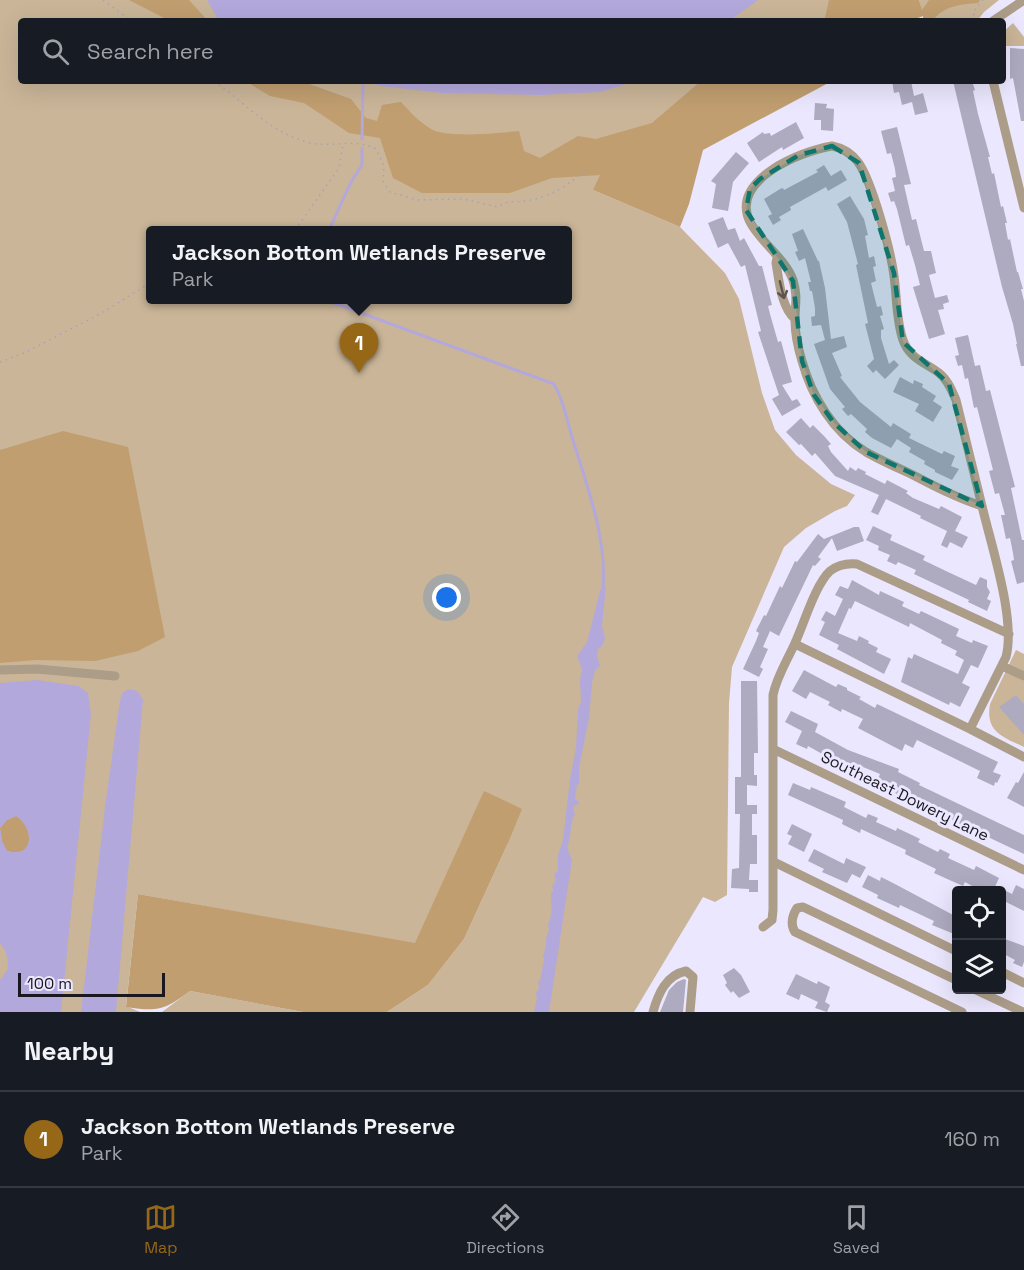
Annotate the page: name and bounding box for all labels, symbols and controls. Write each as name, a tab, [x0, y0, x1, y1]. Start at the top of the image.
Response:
search box	[18, 18, 1006, 84]
icon: search	[39, 35, 72, 68]
text: Search here	[87, 37, 214, 65]
popup	[146, 226, 572, 304]
text: Jackson Bottom Wetlands Preserve	[172, 238, 546, 266]
text: Park	[172, 266, 213, 292]
one-way arrow	[777, 280, 789, 299]
pin: 1	[340, 324, 378, 373]
your location	[432, 583, 461, 612]
street label: Southeast Dowery Lane	[817, 746, 993, 846]
map controls	[952, 886, 1006, 994]
button: locate	[952, 886, 1006, 940]
button: layers	[952, 940, 1006, 994]
scale bar	[18, 970, 165, 998]
text: 100 m	[27, 973, 72, 994]
text: Nearby	[24, 1034, 114, 1068]
text: Jackson Bottom Wetlands Preserve	[81, 1112, 455, 1140]
text: 1	[39, 1126, 48, 1152]
text: 160 m	[944, 1126, 1000, 1152]
text: Park	[81, 1140, 123, 1166]
tab: Map	[144, 1201, 178, 1258]
tab: Directions	[466, 1201, 545, 1258]
tab: Saved	[833, 1201, 880, 1258]

